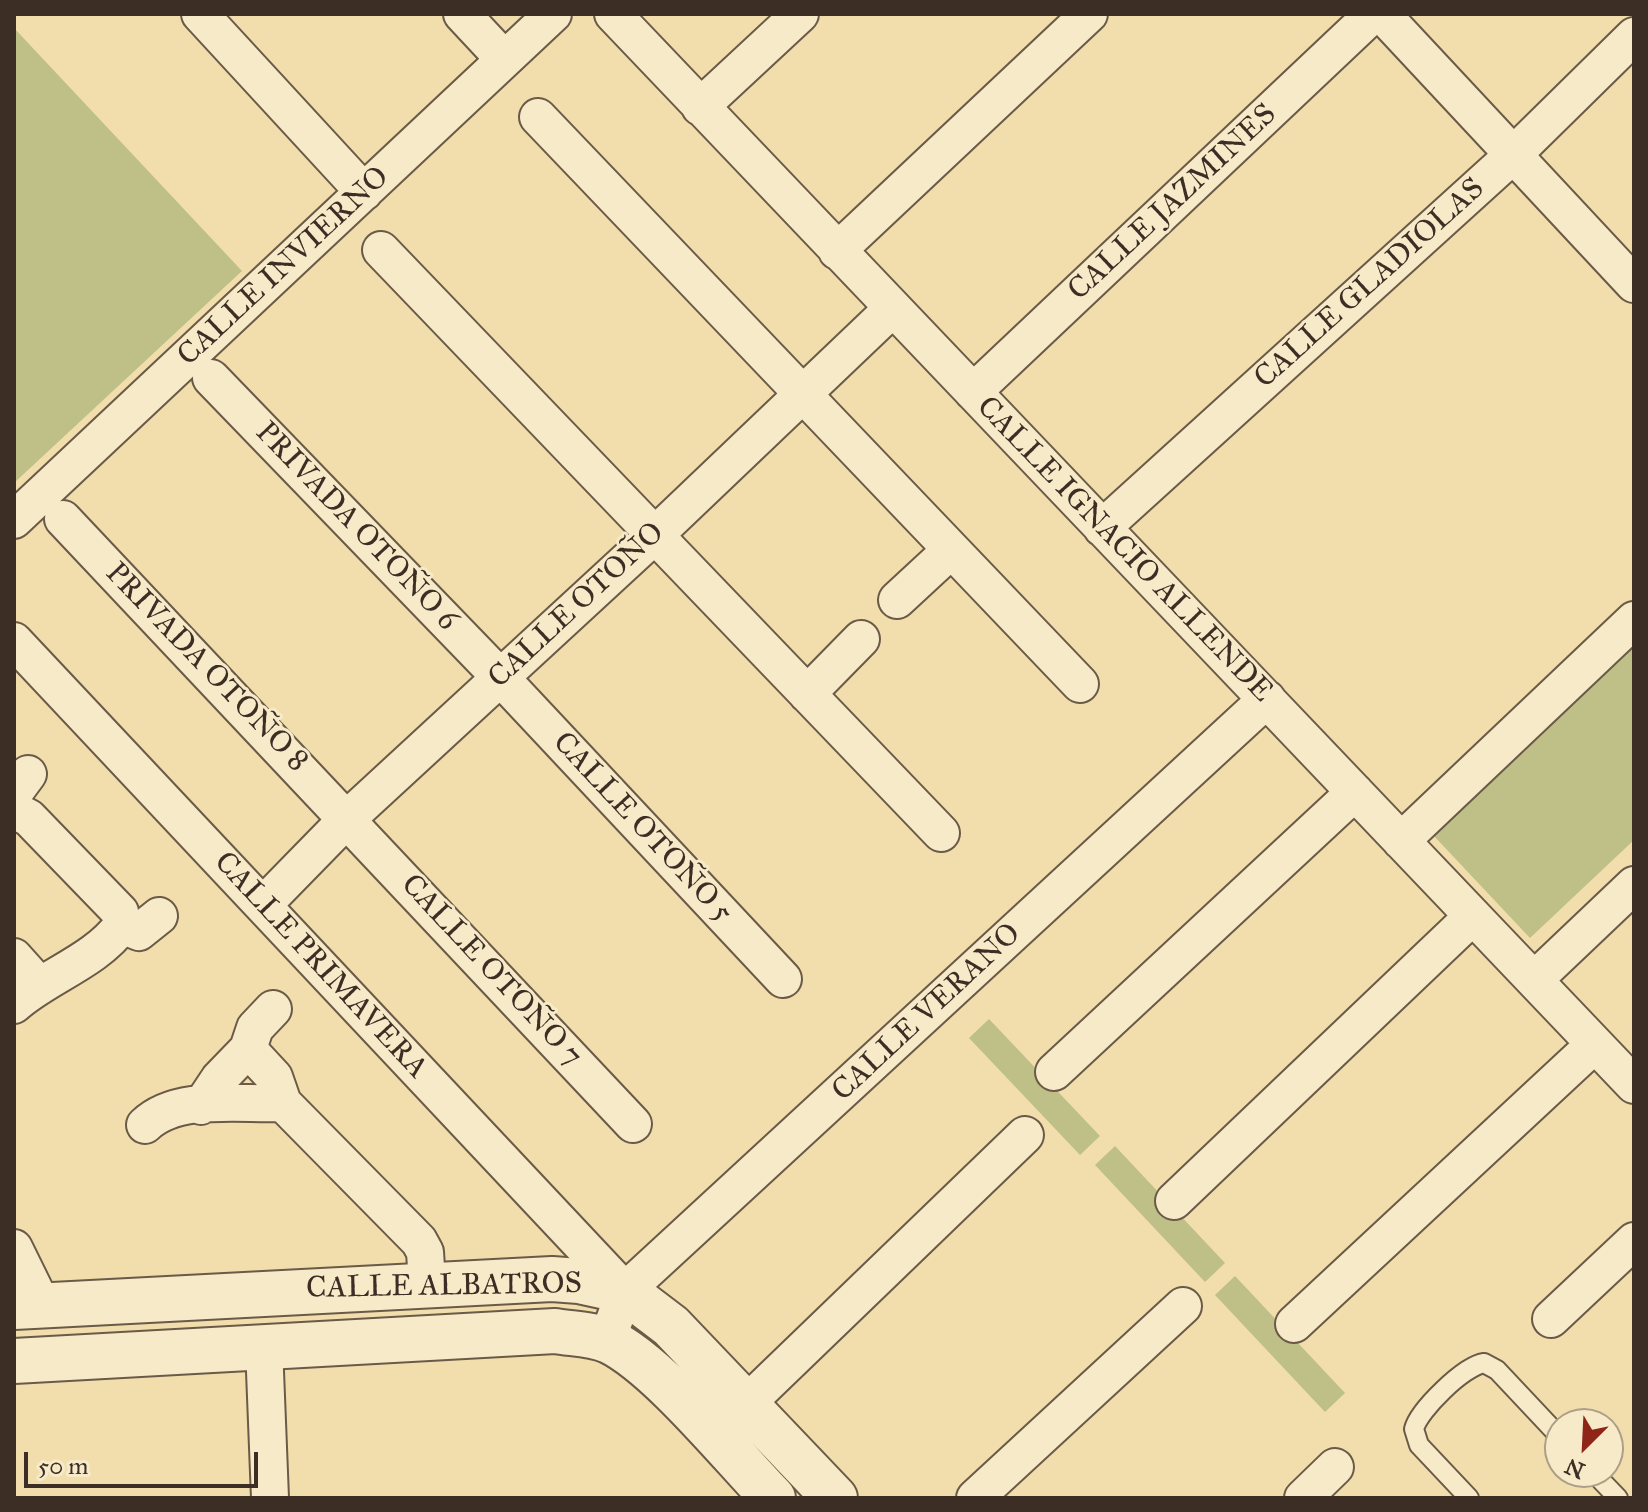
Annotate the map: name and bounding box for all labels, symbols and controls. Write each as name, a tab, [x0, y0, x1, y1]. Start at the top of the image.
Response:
street label: CALLE JAZMINES	[1061, 97, 1285, 309]
street label: CALLE INVIERNO	[171, 160, 397, 374]
street label: CALLE GLADIOLAS	[1248, 171, 1492, 397]
street label: CALLE IGNACIO ALLENDE	[968, 390, 1280, 710]
street label: PRIVADA OTOÑO 6	[247, 415, 465, 639]
street label: CALLE OTOÑO	[482, 515, 672, 697]
street label: PRIVADA OTOÑO 8	[97, 556, 315, 780]
street label: CALLE OTOÑO 5	[545, 725, 739, 931]
street label: CALLE PRIMAVERA	[206, 845, 434, 1087]
street label: CALLE OTOÑO 7	[393, 868, 589, 1074]
street label: CALLE VERANO	[825, 916, 1029, 1110]
street label: CALLE ALBATROS	[306, 1267, 582, 1307]
north arrow	[1544, 1408, 1624, 1488]
scale bar	[28, 1436, 262, 1486]
text: 50 m	[38, 1451, 88, 1481]
text: N	[1561, 1452, 1589, 1485]

